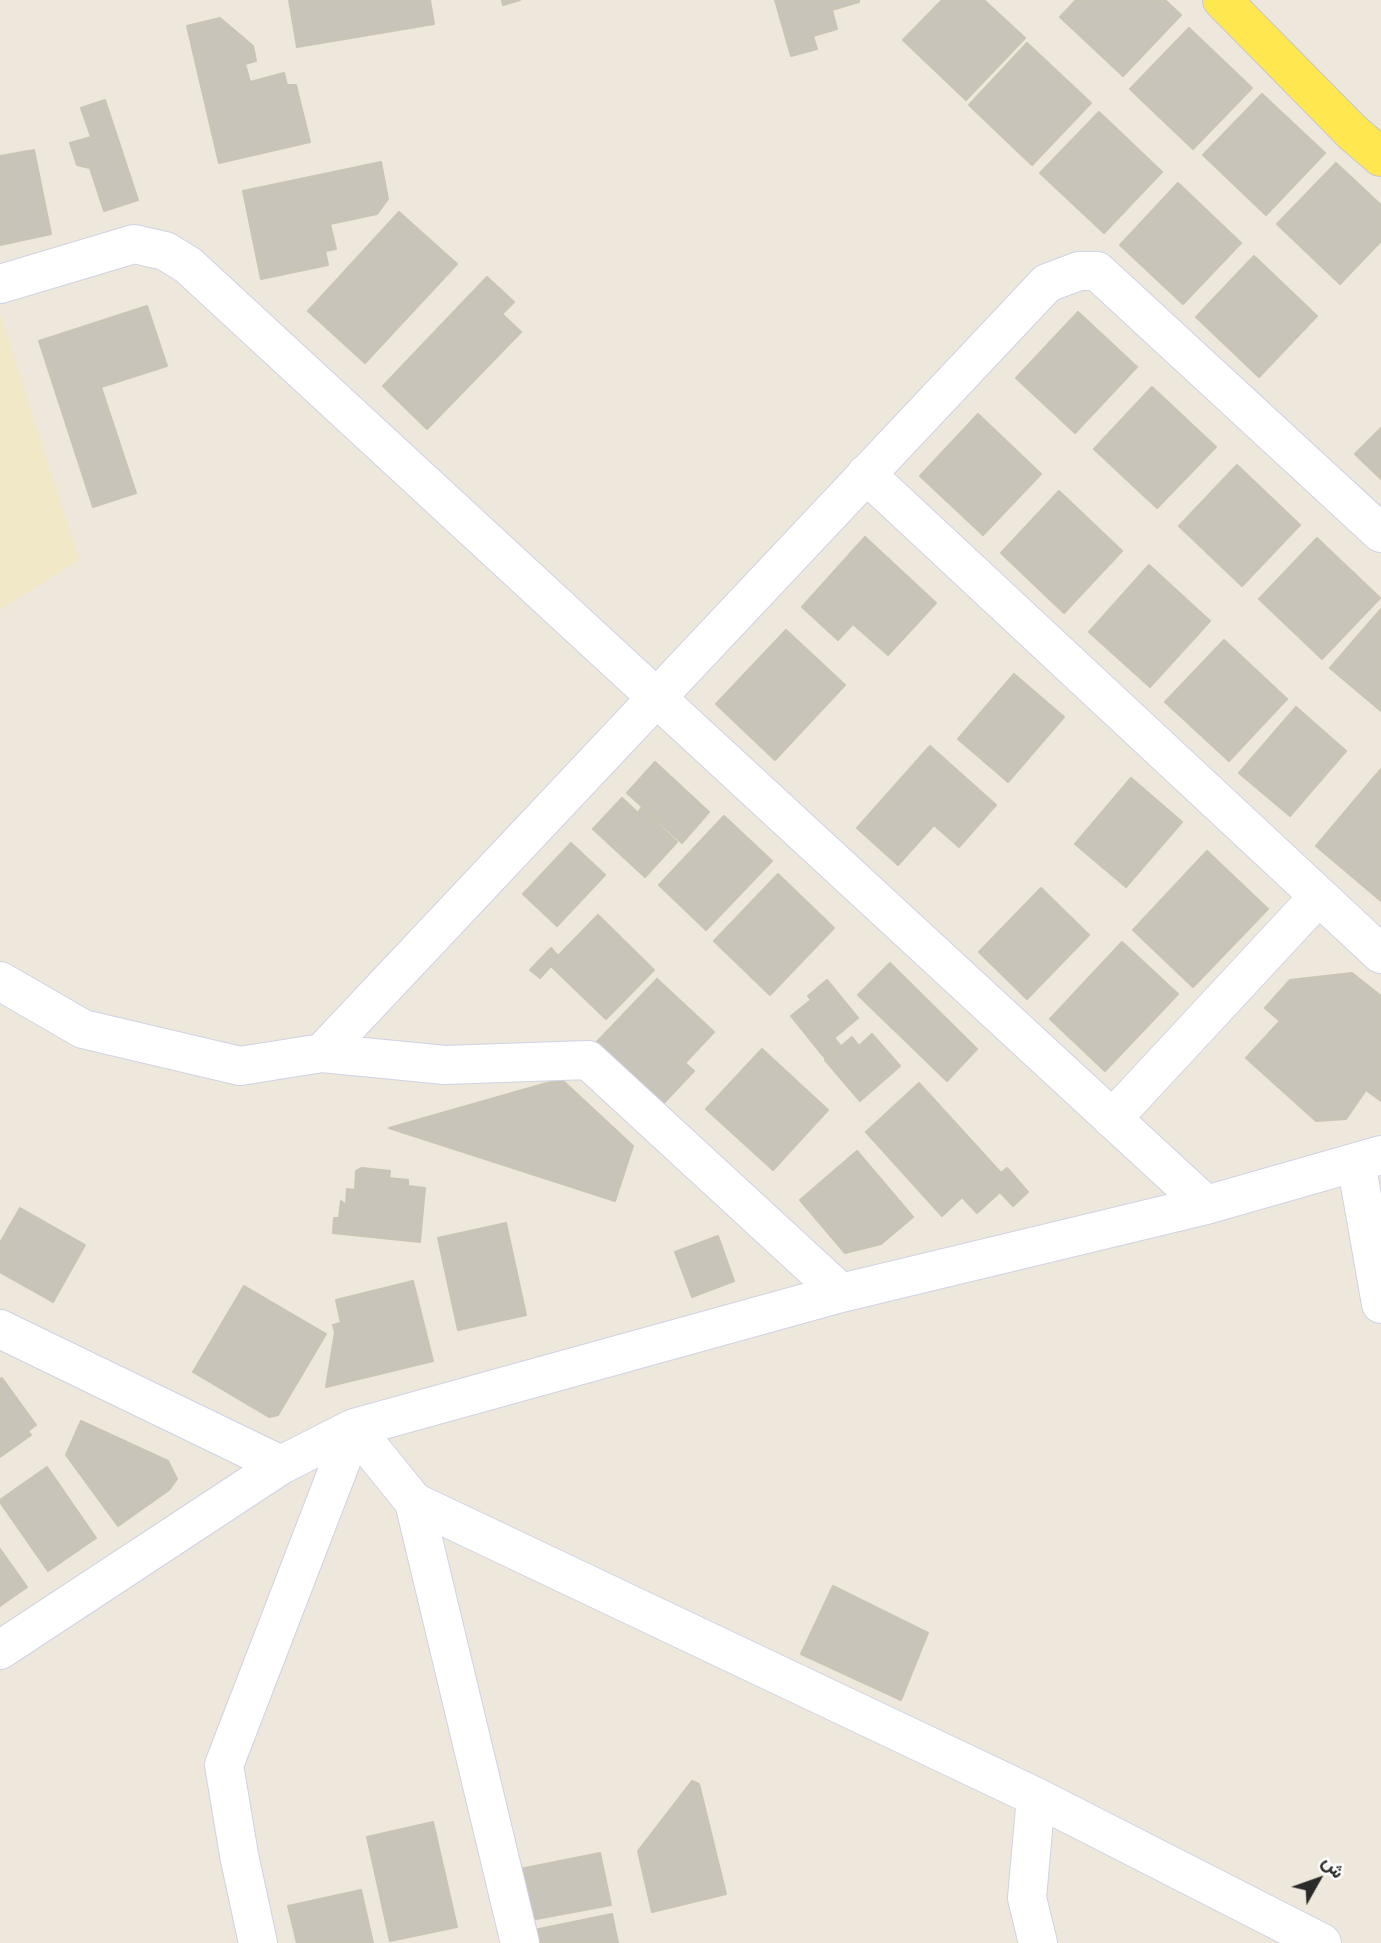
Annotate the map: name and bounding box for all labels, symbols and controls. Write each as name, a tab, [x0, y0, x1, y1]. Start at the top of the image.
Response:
north arrow	[1283, 1845, 1353, 1915]
text: ش	[1318, 1850, 1351, 1883]

